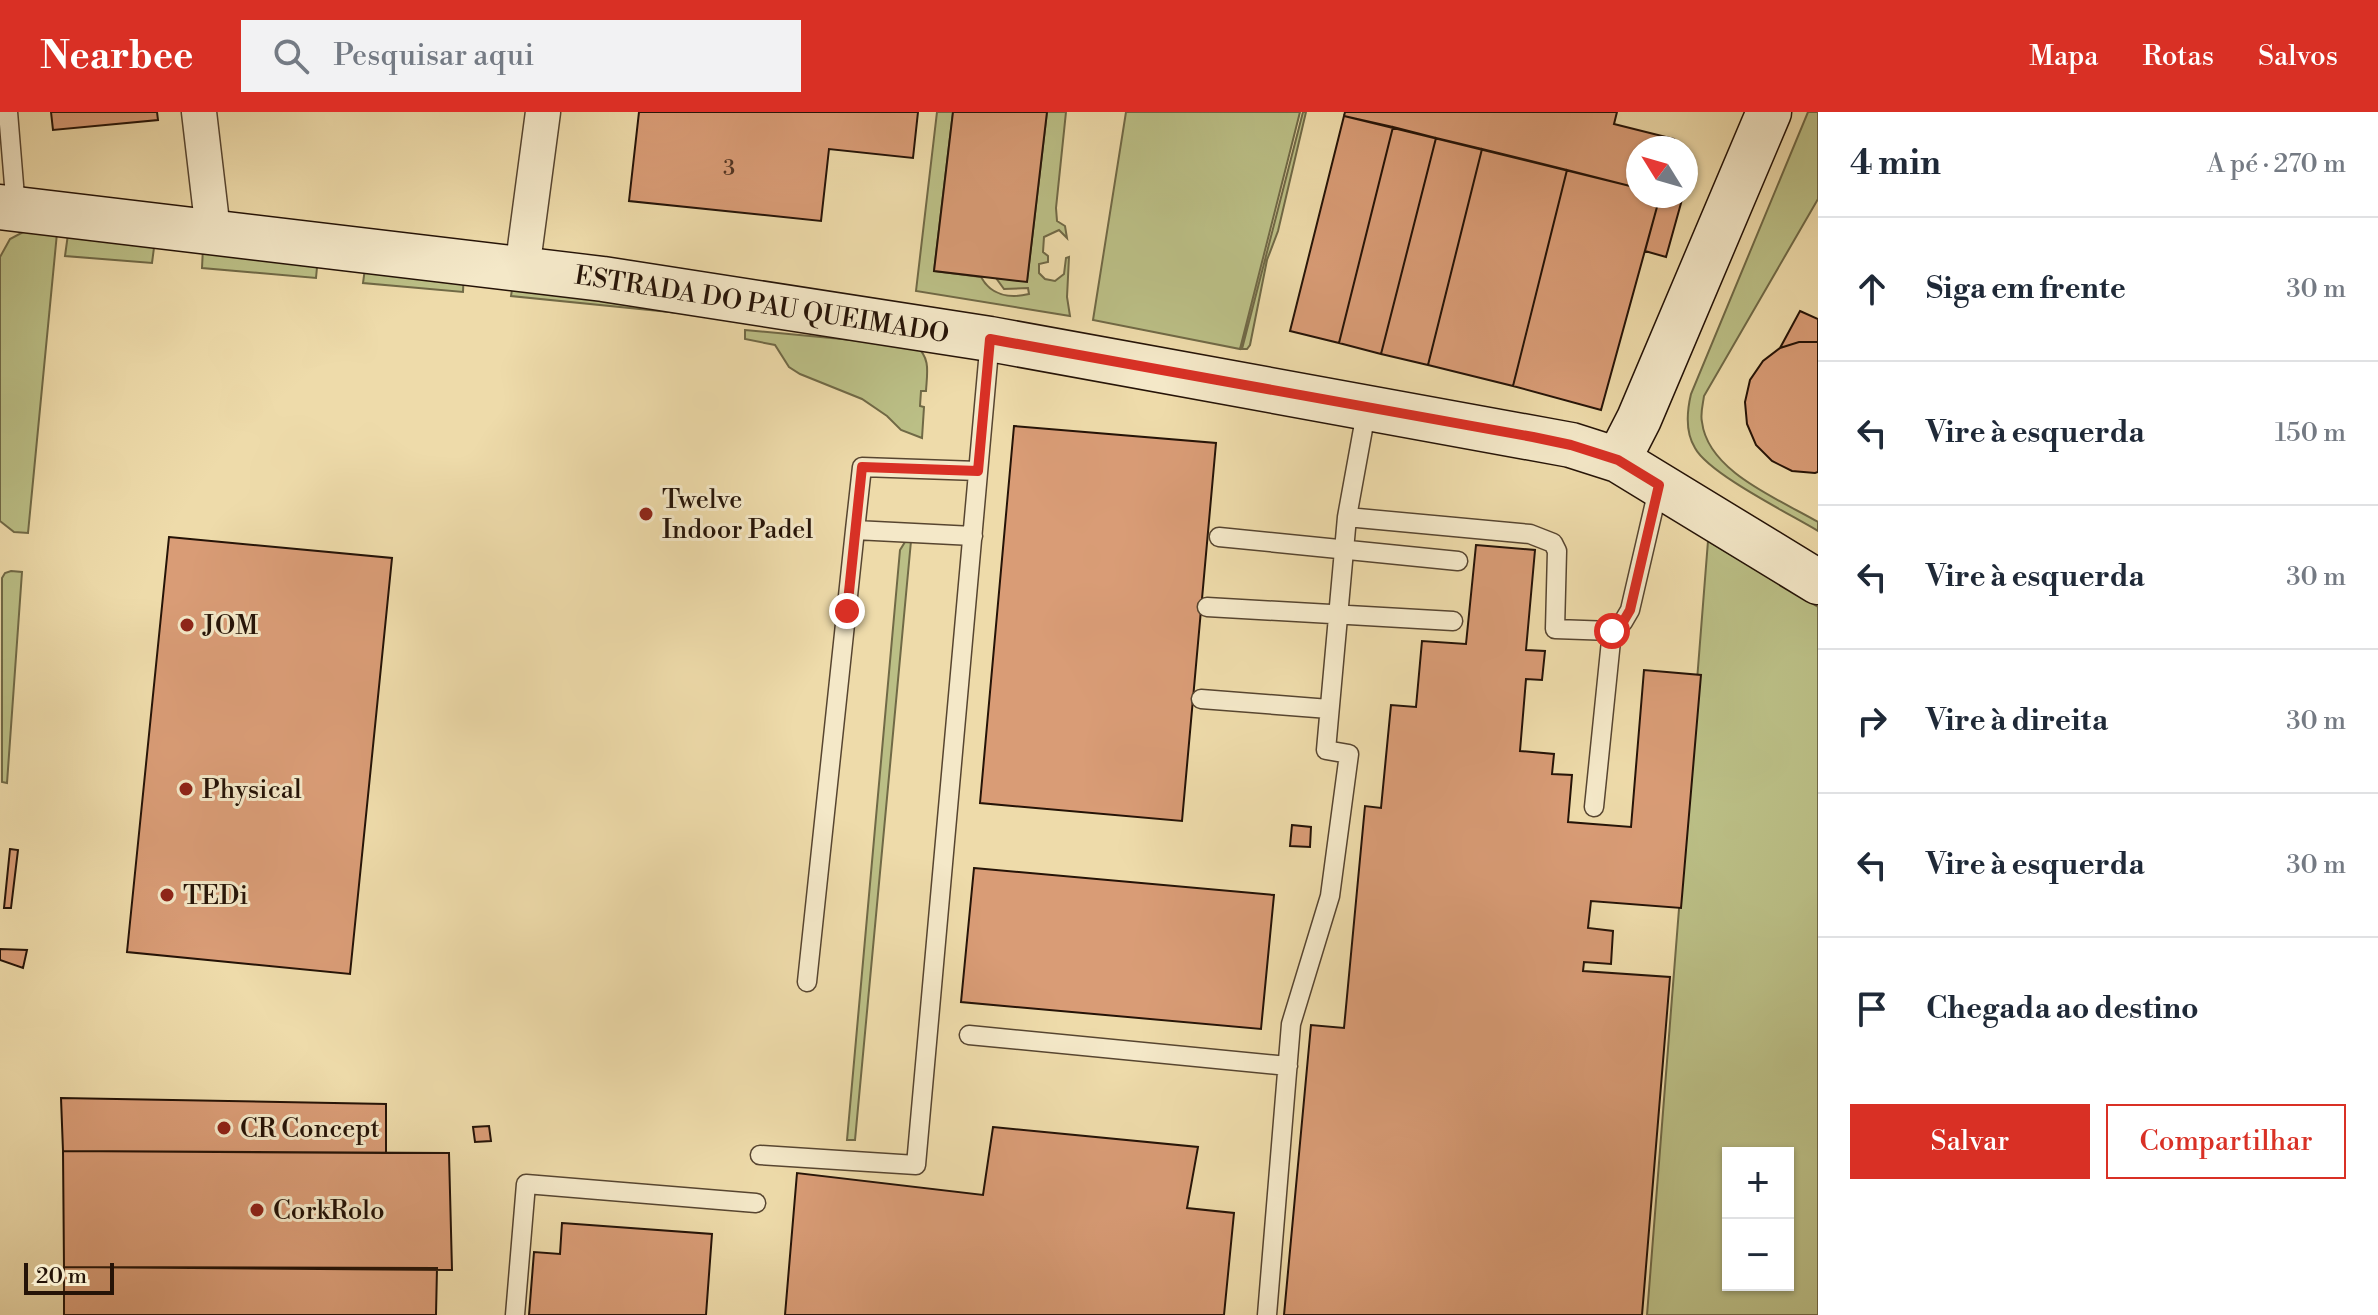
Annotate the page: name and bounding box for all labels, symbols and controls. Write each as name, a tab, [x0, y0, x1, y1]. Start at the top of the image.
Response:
search box	[241, 20, 801, 92]
text: Nearbee	[40, 33, 193, 80]
icon: search	[269, 34, 313, 78]
text: Pesquisar aqui	[333, 37, 534, 75]
text: Mapa	[2029, 39, 2099, 74]
text: Rotas	[2143, 39, 2214, 74]
text: Salvos	[2258, 39, 2338, 74]
north arrow	[1626, 136, 1698, 208]
text: 4 min	[1850, 143, 1941, 185]
text: A pé · 270 m	[2207, 148, 2346, 180]
house number: 3	[723, 155, 735, 182]
street label: ESTRADA DO PAU QUEIMADO	[572, 260, 951, 350]
icon: ahead	[1850, 267, 1894, 311]
text: Siga em frente	[1926, 270, 2126, 308]
text: 30 m	[2286, 273, 2346, 305]
icon: left	[1850, 411, 1894, 455]
text: Vire à esquerda	[1926, 414, 2145, 452]
text: 150 m	[2275, 417, 2346, 449]
place label: Twelve Indoor Padel	[662, 484, 813, 546]
marker: Twelve Indoor Padel	[637, 505, 655, 523]
icon: left	[1850, 555, 1894, 599]
text: Vire à esquerda	[1926, 558, 2145, 596]
text: 30 m	[2286, 561, 2346, 593]
route end	[829, 593, 865, 629]
place label: JOM	[202, 610, 258, 642]
route start	[1594, 613, 1630, 649]
marker: JOM	[178, 616, 196, 634]
icon: right	[1850, 699, 1894, 743]
text: Vire à direita	[1926, 702, 2108, 740]
text: 30 m	[2286, 705, 2346, 737]
place label: Physical	[202, 774, 302, 806]
marker: Physical	[177, 780, 195, 798]
icon: left	[1850, 843, 1894, 887]
text: Vire à esquerda	[1926, 846, 2145, 884]
text: 30 m	[2286, 849, 2346, 881]
place label: TEDi	[183, 880, 248, 912]
marker: TEDi	[158, 886, 176, 904]
icon: arrive	[1850, 987, 1894, 1031]
text: Chegada ao destino	[1926, 990, 2199, 1028]
button: Salvar	[1850, 1104, 2090, 1179]
button: Compartilhar	[2106, 1104, 2346, 1179]
place label: CR Concept	[240, 1113, 380, 1145]
marker: CR Concept	[215, 1119, 233, 1137]
map controls	[1722, 1147, 1794, 1291]
button: +	[1722, 1147, 1794, 1219]
place label: CorkRolo	[273, 1195, 385, 1227]
marker: CorkRolo	[248, 1201, 266, 1219]
button: −	[1722, 1219, 1794, 1291]
scale bar	[24, 1259, 114, 1295]
text: 20 m	[36, 1263, 87, 1290]

